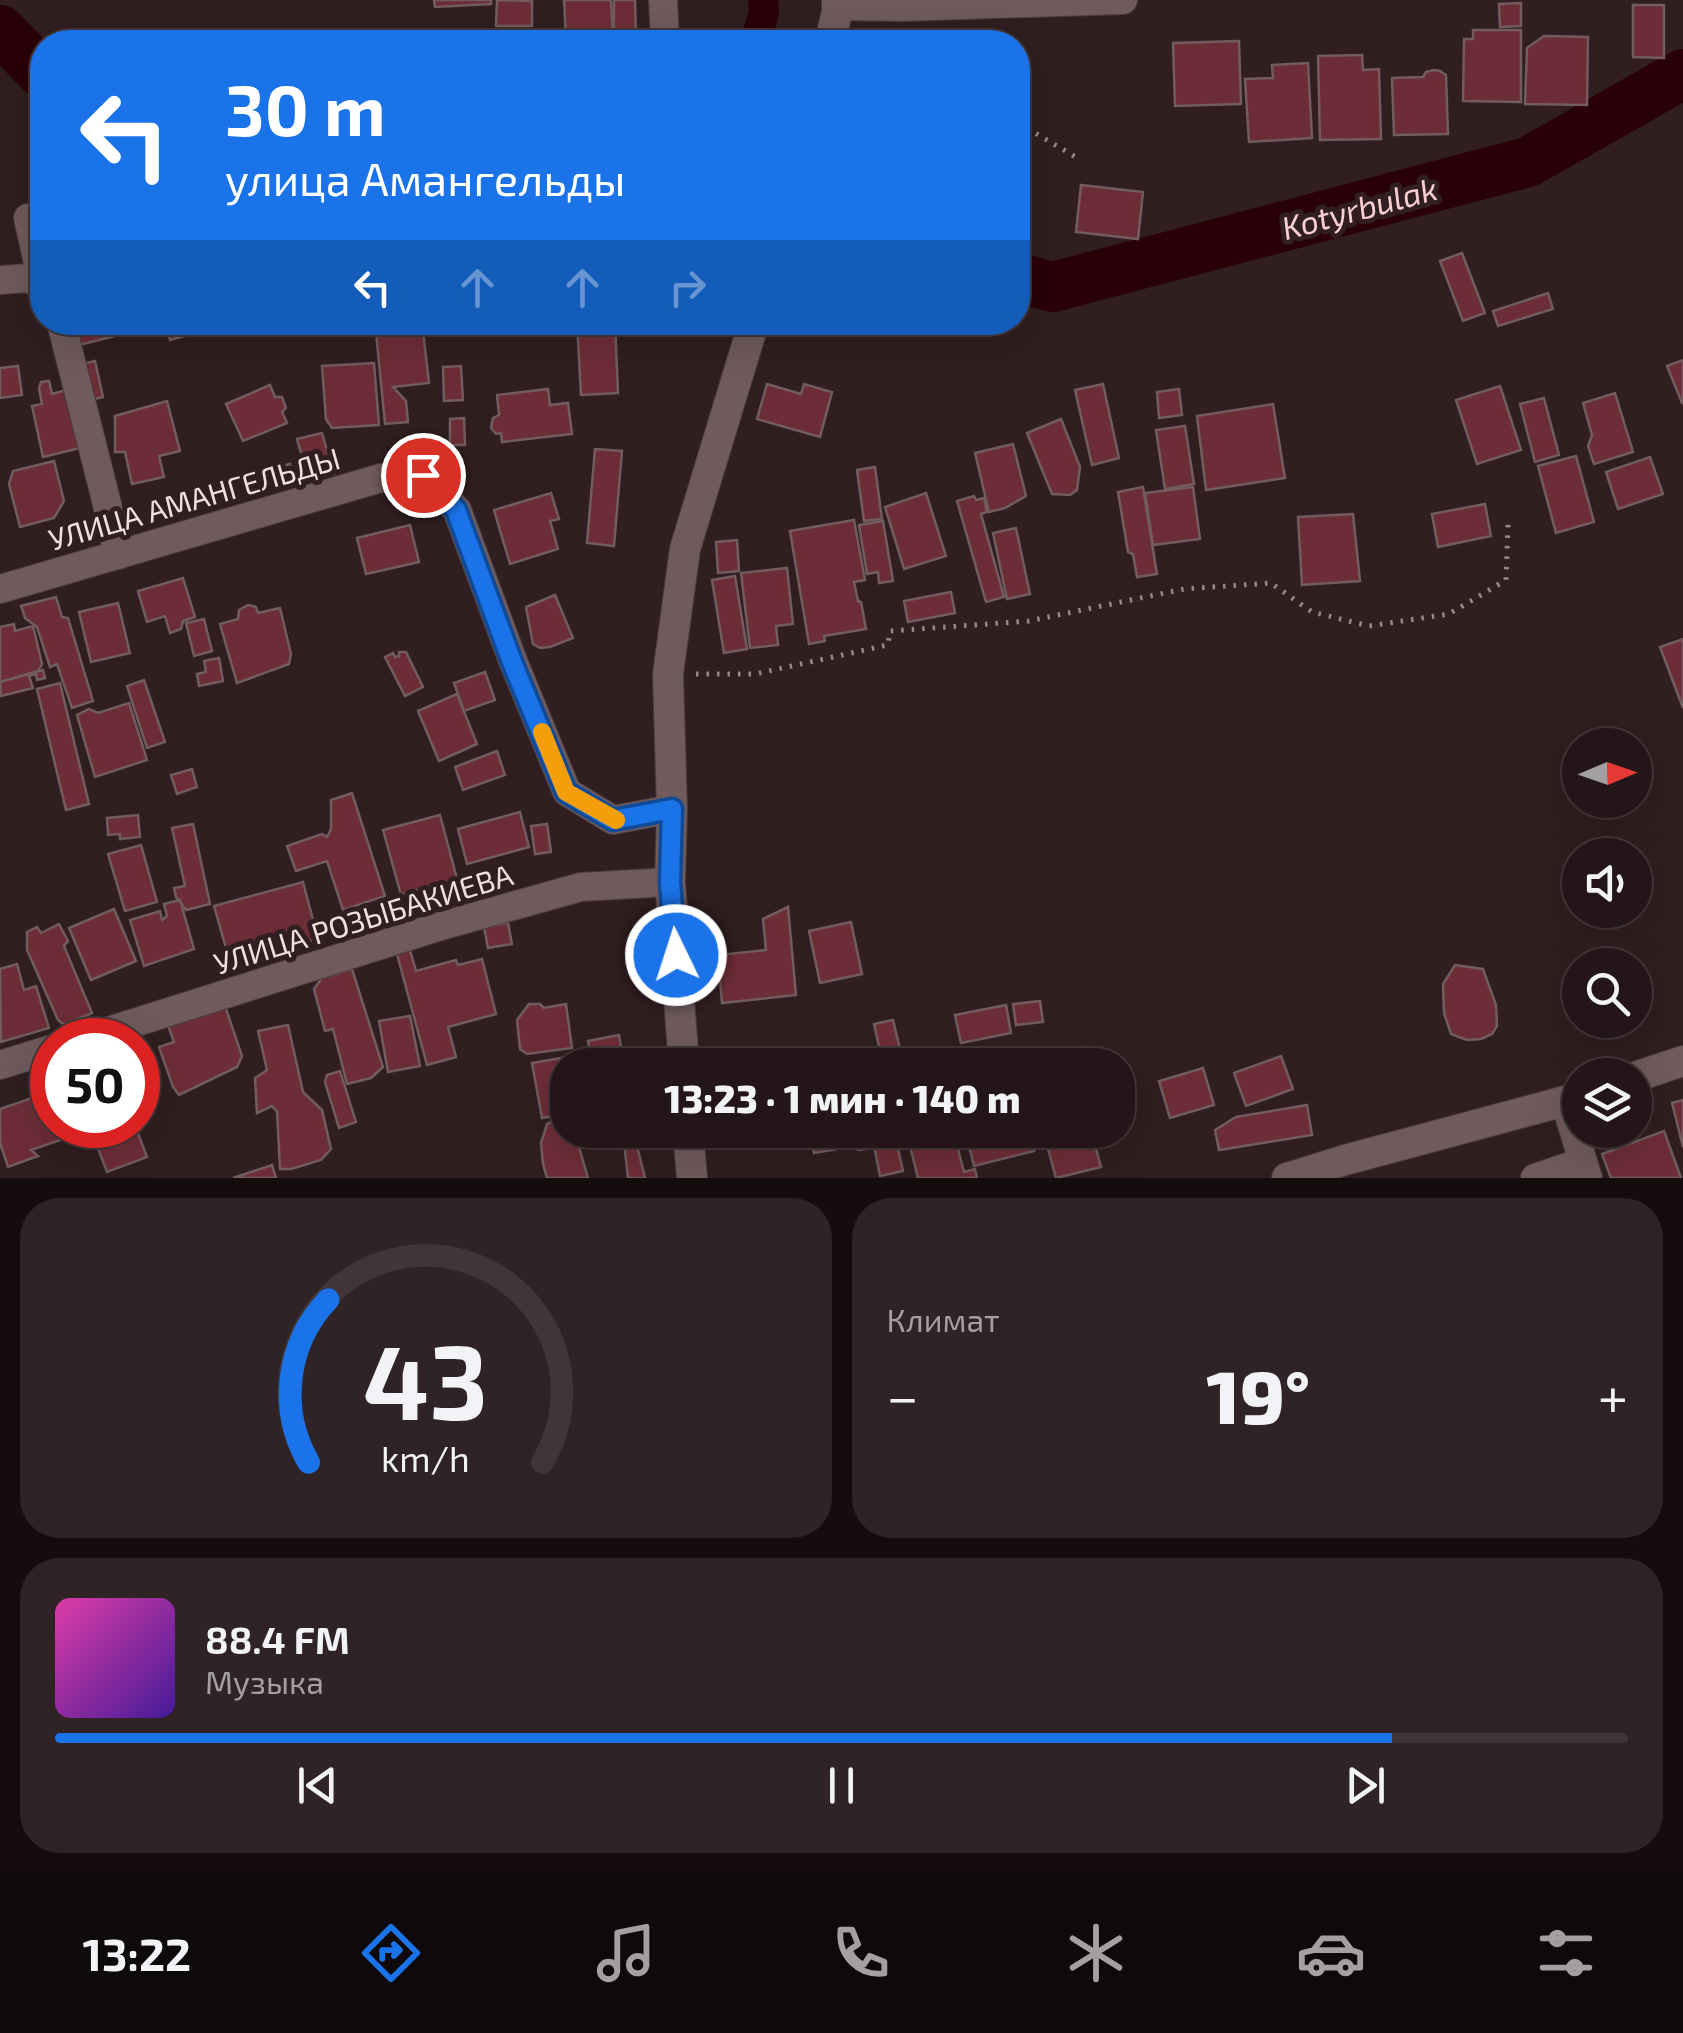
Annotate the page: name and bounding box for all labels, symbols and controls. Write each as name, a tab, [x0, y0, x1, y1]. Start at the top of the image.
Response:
text: 30 m	[225, 66, 386, 150]
icon: left	[60, 70, 190, 200]
text: улица Амангельды	[225, 151, 625, 205]
water label: Kotyrbulak	[1277, 168, 1441, 247]
icon: left	[345, 260, 400, 315]
icon: ahead	[450, 260, 505, 315]
icon: ahead	[555, 260, 610, 315]
icon: right	[660, 260, 715, 315]
pin	[381, 433, 466, 518]
street label: УЛИЦА АМАНГЕЛЬДЫ	[44, 439, 344, 557]
icon: arrive	[396, 448, 451, 503]
north arrow	[1562, 728, 1652, 818]
map controls	[1562, 728, 1652, 1148]
button: sound	[1562, 838, 1652, 928]
street label: УЛИЦА РОЗЫБАКИЕВА	[209, 855, 517, 981]
position arrow	[624, 903, 728, 1007]
button: search	[1562, 948, 1652, 1038]
speed limit sign: 50	[30, 1018, 160, 1148]
button: layers	[1562, 1058, 1652, 1148]
text: 13:23 · 1 мин · 140 m	[664, 1075, 1021, 1121]
text: Климат	[887, 1300, 1000, 1338]
text: 43	[363, 1316, 488, 1441]
text: 19°	[1206, 1349, 1310, 1439]
text: −	[887, 1362, 919, 1428]
text: +	[1598, 1362, 1628, 1428]
text: km/h	[381, 1436, 470, 1479]
text: 88.4 FM	[205, 1616, 350, 1662]
text: Музыка	[205, 1662, 324, 1700]
icon: previous	[290, 1758, 345, 1813]
icon: pause	[814, 1758, 869, 1813]
icon: next	[1338, 1758, 1393, 1813]
icon: directions	[356, 1918, 426, 1988]
icon: music	[591, 1918, 661, 1988]
icon: phone	[826, 1918, 896, 1988]
icon: climate	[1061, 1918, 1131, 1988]
icon: car	[1296, 1918, 1366, 1988]
icon: filters	[1531, 1918, 1601, 1988]
text: 13:22	[82, 1926, 191, 1980]

